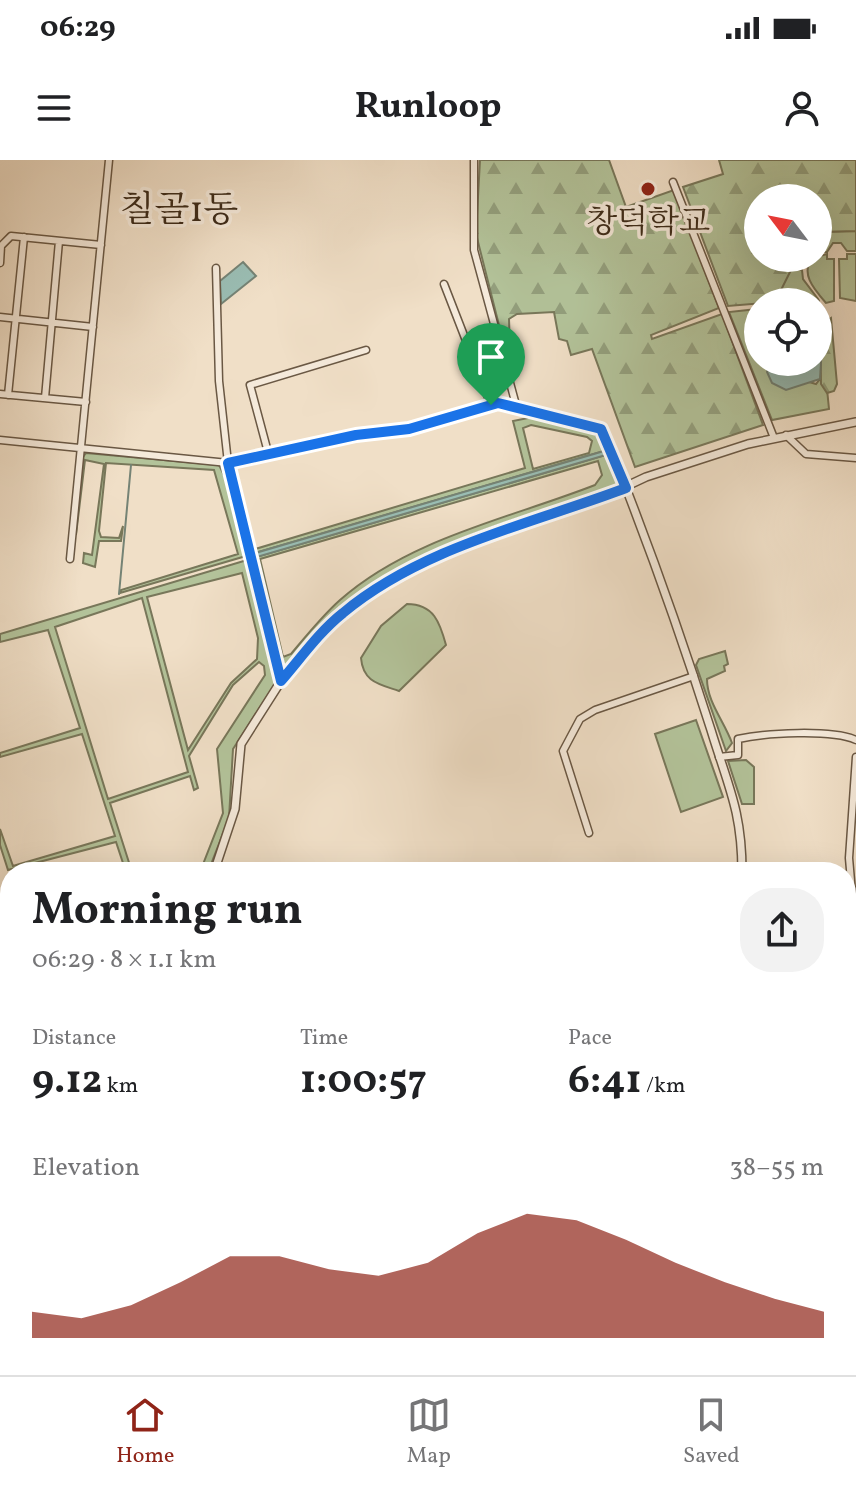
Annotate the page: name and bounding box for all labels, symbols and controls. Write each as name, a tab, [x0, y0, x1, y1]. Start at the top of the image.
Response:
text: 06:29	[40, 7, 116, 49]
text: Runloop	[355, 83, 501, 133]
icon: menu	[32, 86, 76, 130]
icon: person	[780, 86, 824, 130]
marker: 창덕학교	[639, 180, 657, 198]
north arrow	[744, 184, 832, 272]
map controls	[744, 184, 832, 376]
district label: 칠골1동	[120, 187, 238, 237]
place label: 창덕학교	[586, 202, 710, 246]
button: locate	[744, 288, 832, 376]
pin	[457, 323, 525, 405]
icon: arrive	[469, 335, 513, 379]
text: Morning run	[32, 881, 303, 942]
button: share	[740, 888, 824, 972]
text: 06:29 · 8 × 1.1 km	[32, 942, 217, 978]
text: Distance	[32, 1023, 116, 1054]
text: Time	[300, 1023, 348, 1054]
text: Pace	[568, 1023, 612, 1054]
text: 9.12	[32, 1054, 102, 1110]
text: 1:00:57	[300, 1054, 427, 1110]
text: 6:41	[568, 1054, 642, 1110]
text: km	[102, 1071, 138, 1102]
text: /km	[642, 1071, 686, 1102]
text: Elevation	[32, 1150, 140, 1186]
text: 38–55 m	[730, 1150, 824, 1186]
tab: Home	[116, 1393, 174, 1472]
tab: Map	[407, 1393, 451, 1472]
tab: Saved	[683, 1393, 740, 1472]

